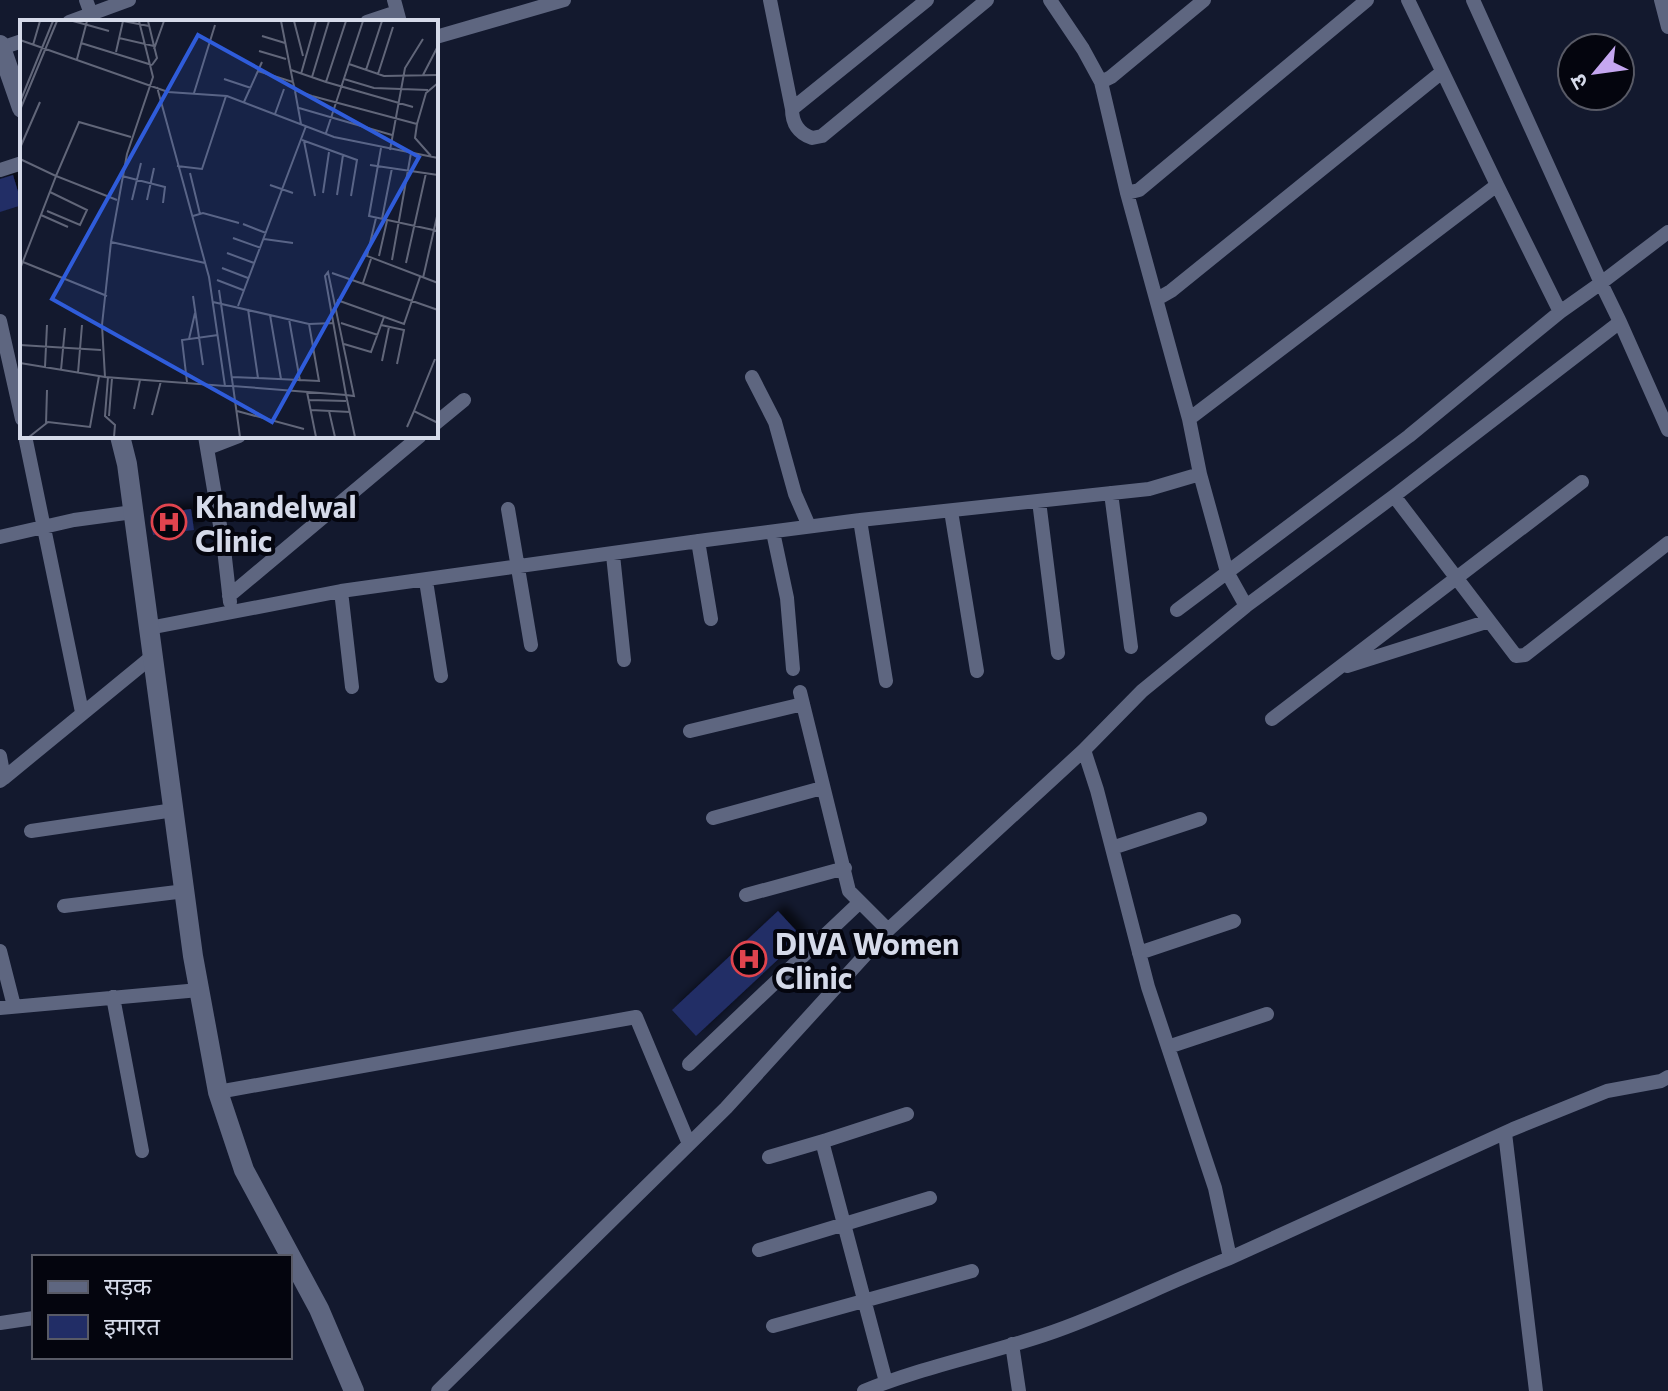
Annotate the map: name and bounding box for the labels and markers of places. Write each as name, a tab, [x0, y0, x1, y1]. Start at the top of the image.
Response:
place label: Khandelwal Clinic	[195, 487, 357, 558]
hospital icon: Khandelwal Clinic	[150, 503, 188, 541]
place label: DIVA Women Clinic	[775, 924, 959, 995]
hospital icon: DIVA Women Clinic	[730, 940, 768, 978]

